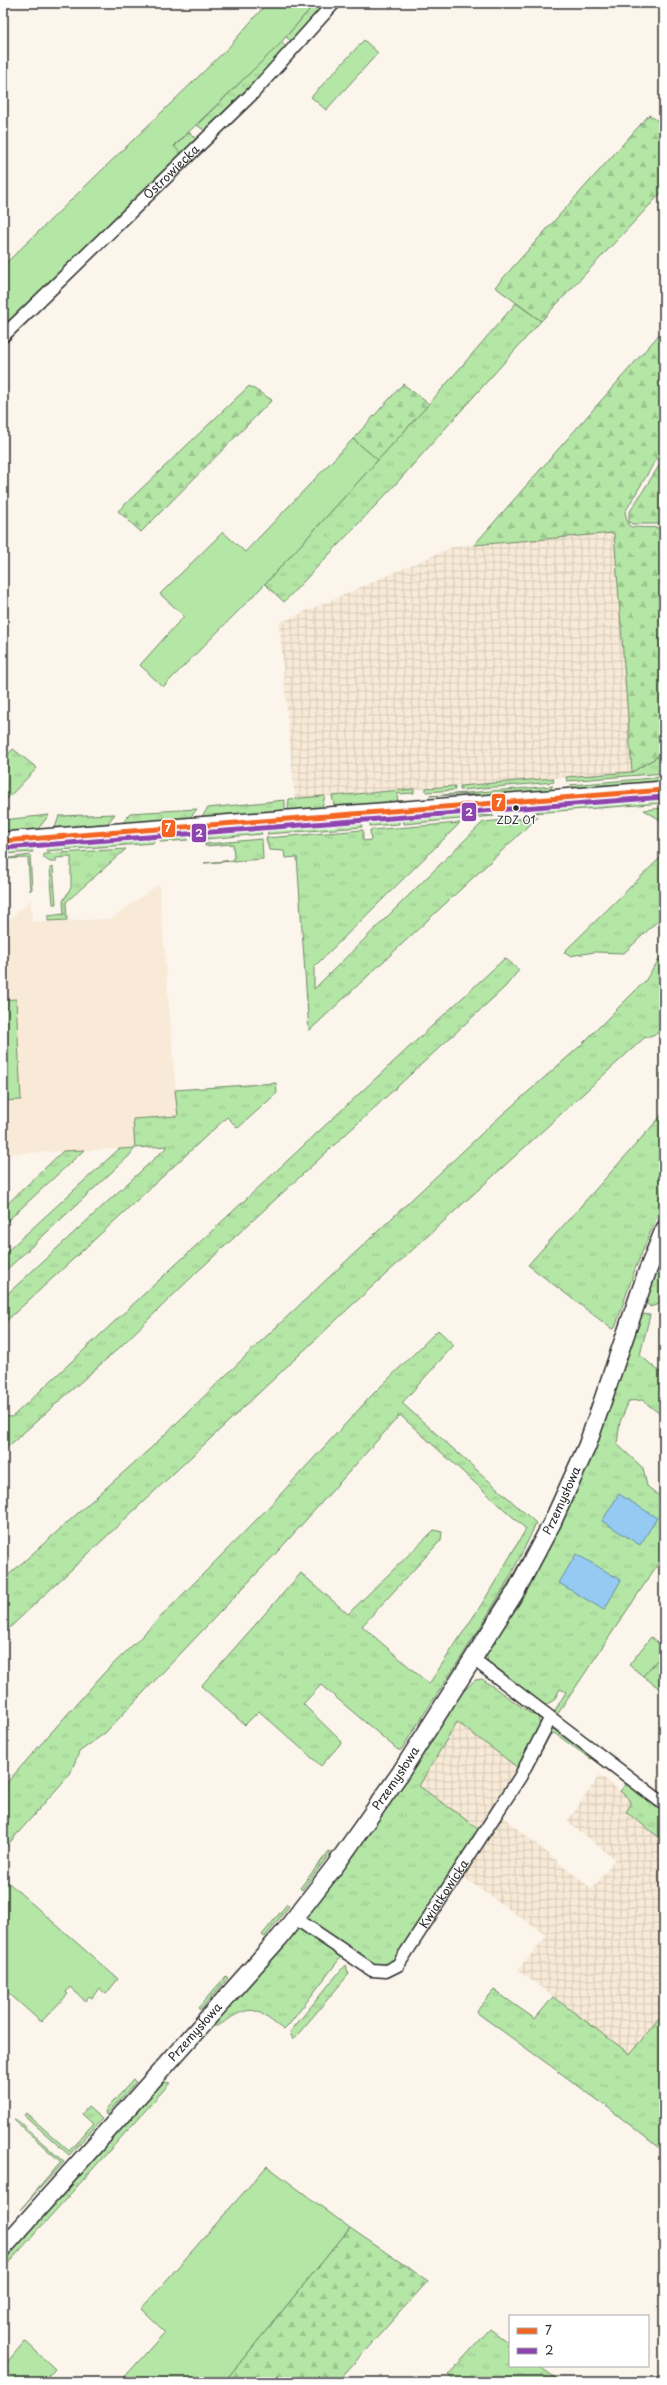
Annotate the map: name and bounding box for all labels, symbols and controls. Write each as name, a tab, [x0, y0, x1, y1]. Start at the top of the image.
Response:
street label: Ostrowiecka	[139, 140, 203, 203]
line badge: 7	[491, 793, 506, 812]
text: 7	[496, 794, 503, 811]
line badge: 2	[461, 802, 477, 822]
text: 2	[465, 803, 473, 820]
marker: ZDZ 01	[511, 803, 521, 813]
place label: ZDZ 01	[496, 811, 536, 828]
line badge: 7	[161, 819, 176, 838]
text: 7	[165, 819, 172, 836]
line badge: 2	[191, 823, 207, 843]
text: 2	[195, 824, 203, 841]
street label: Przemysłowa	[537, 1463, 585, 1538]
street label: Przemysłowa	[367, 1742, 423, 1813]
street label: Kwiatkowicka	[414, 1855, 473, 1932]
street label: Przemysłowa	[163, 1998, 226, 2065]
legend	[509, 2315, 649, 2367]
text: 7	[545, 2321, 552, 2339]
text: 2	[545, 2341, 554, 2359]

